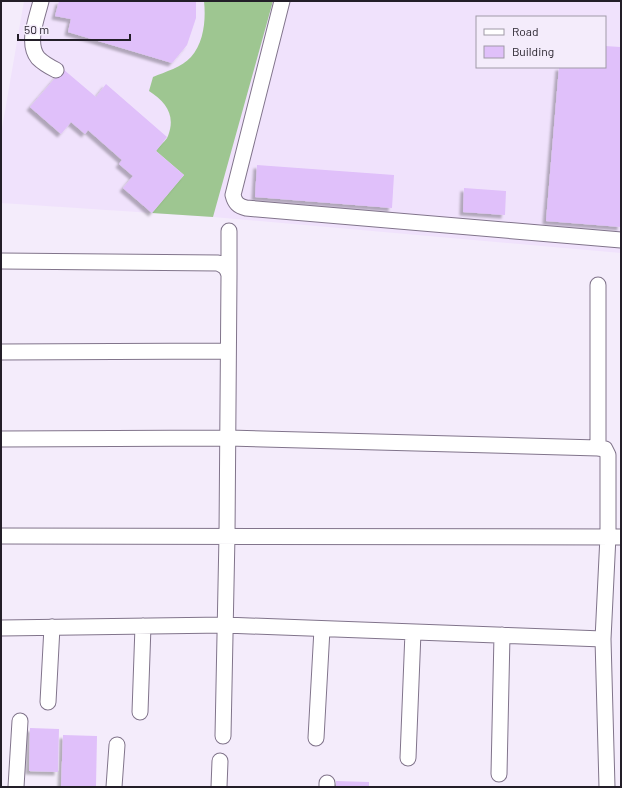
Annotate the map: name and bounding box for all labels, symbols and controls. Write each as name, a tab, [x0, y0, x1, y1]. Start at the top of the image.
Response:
scale bar	[18, 16, 130, 42]
legend	[476, 16, 606, 68]
text: 50 m	[24, 22, 49, 36]
text: Road	[512, 24, 539, 38]
text: Building	[512, 44, 554, 58]

